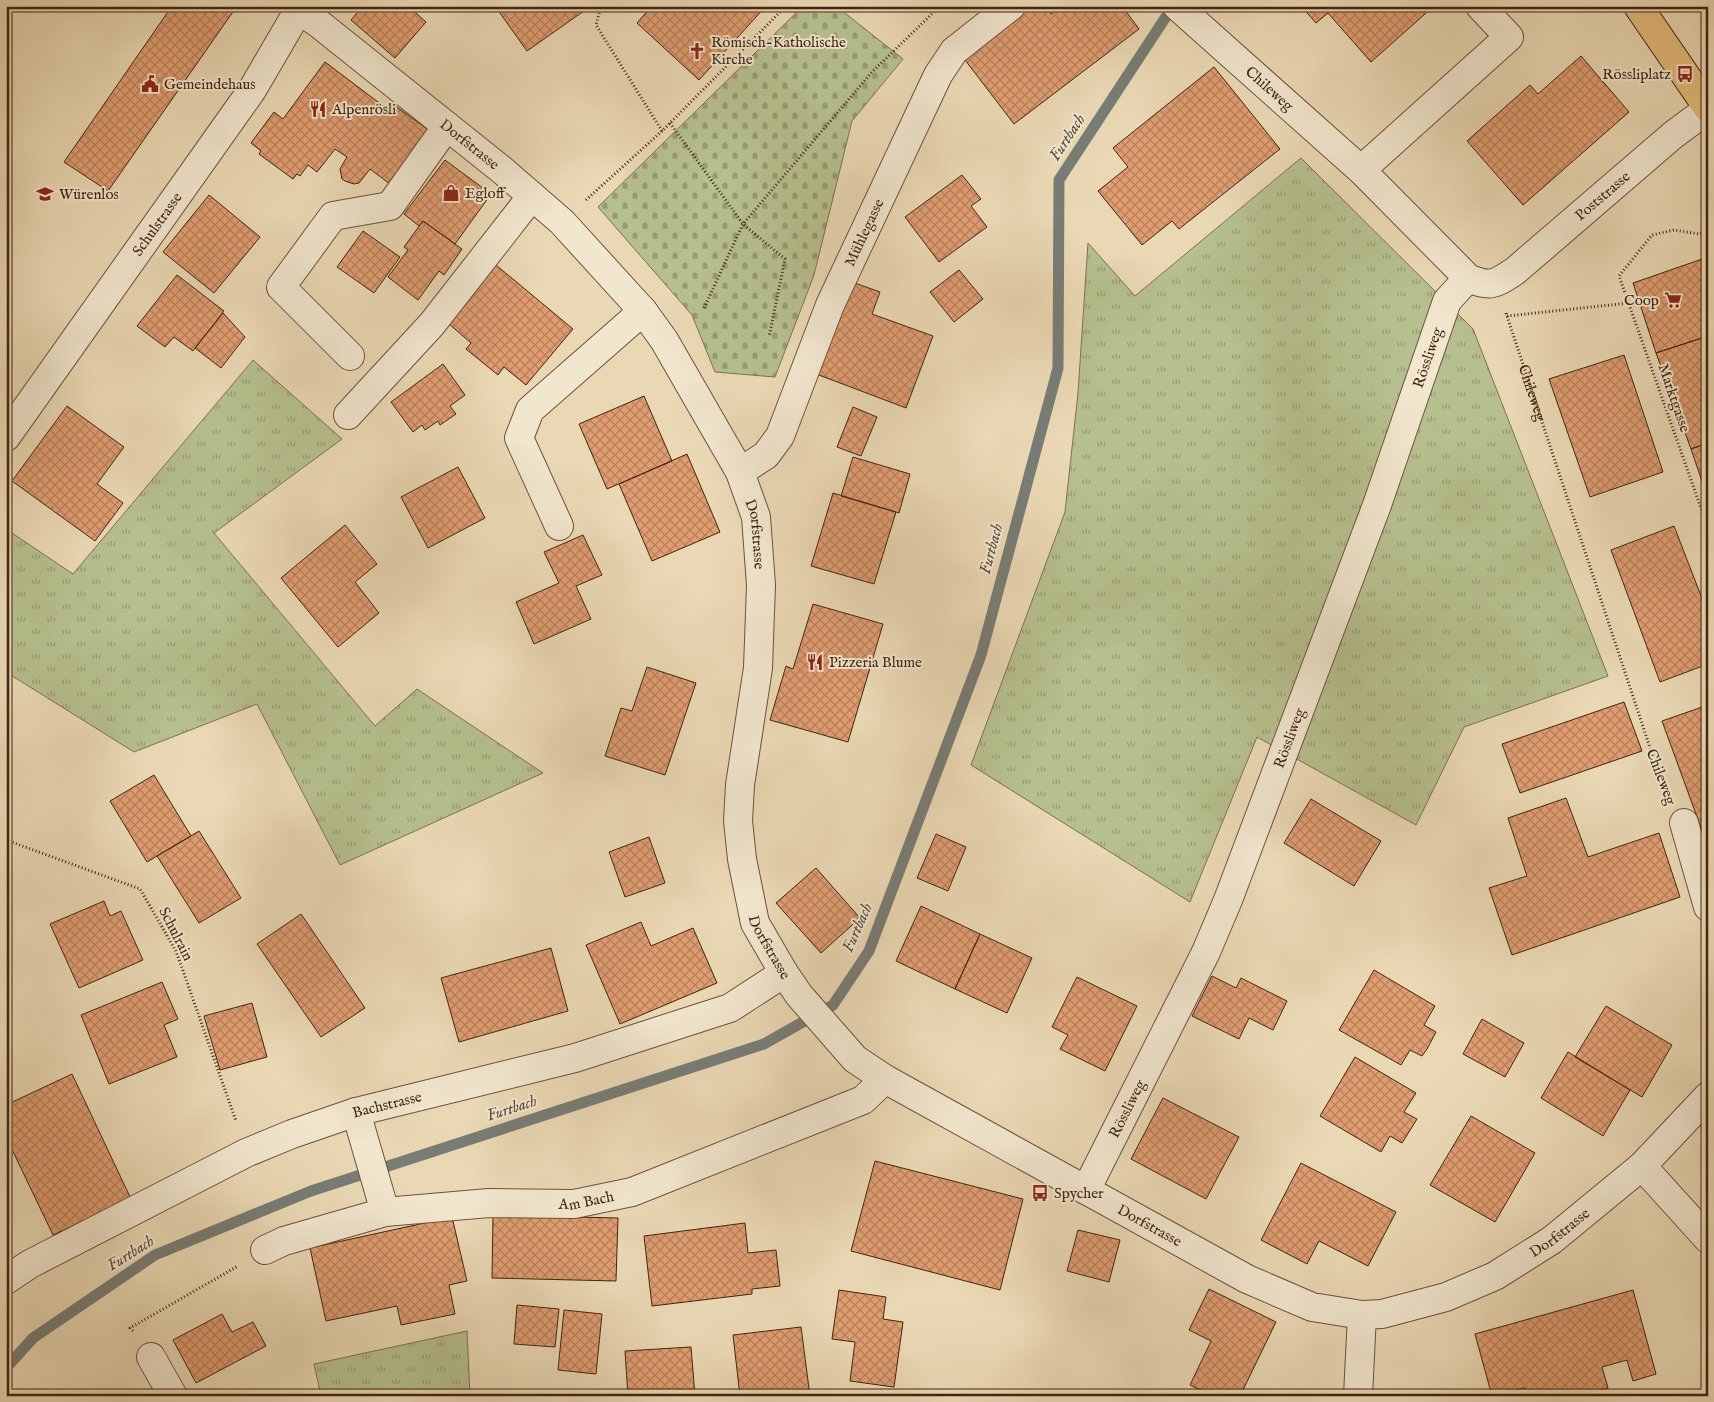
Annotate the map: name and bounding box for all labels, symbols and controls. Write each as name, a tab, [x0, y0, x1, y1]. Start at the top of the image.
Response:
place label: Römisch-Katholische Kirche	[711, 33, 846, 69]
church icon: Römisch-Katholische Kirche	[687, 41, 707, 61]
street label: Chileweg	[1241, 62, 1298, 116]
bus stop icon: Rössliplatz	[1675, 64, 1695, 84]
place label: Rössliplatz	[1602, 65, 1671, 84]
public building icon: Gemeindehaus	[140, 74, 160, 94]
place label: Gemeindehaus	[164, 75, 256, 94]
restaurant icon: Alpenrösli	[308, 99, 328, 119]
place label: Alpenrösli	[331, 100, 396, 119]
water label: Furtbach	[1046, 111, 1091, 165]
street label: Dorfstrasse	[436, 115, 503, 174]
street label: Poststrasse	[1571, 167, 1634, 225]
shop icon: Egloff	[441, 183, 461, 203]
school or university icon: Würenlos	[35, 184, 55, 204]
place label: Egloff	[465, 184, 507, 203]
place label: Würenlos	[59, 185, 119, 204]
street label: Schulstrasse	[128, 188, 186, 260]
street label: Mühlegasse	[840, 195, 888, 269]
supermarket icon: Coop	[1663, 290, 1683, 310]
place label: Coop	[1624, 291, 1659, 310]
street label: Rössliweg	[1408, 324, 1447, 390]
street label: Marktgasse	[1653, 361, 1695, 435]
street label: Chileweg	[1514, 362, 1551, 424]
street label: Dorfstrasse	[741, 496, 769, 570]
water label: Furtbach	[976, 521, 1008, 577]
restaurant icon: Pizzeria Blume	[805, 652, 825, 672]
place label: Pizzeria Blume	[829, 653, 922, 672]
street label: Rössliweg	[1269, 705, 1309, 771]
street label: Chileweg	[1642, 746, 1681, 808]
water label: Furtbach	[838, 900, 878, 956]
street label: Schulrain	[154, 904, 198, 964]
street label: Dorfstrasse	[744, 914, 795, 983]
street label: Rössliweg	[1104, 1076, 1150, 1141]
street label: Bachstrasse	[350, 1087, 424, 1122]
water label: Furtbach	[484, 1091, 540, 1126]
bus stop icon: Spycher	[1030, 1183, 1050, 1203]
place label: Spycher	[1054, 1184, 1104, 1203]
street label: Am Bach	[557, 1187, 616, 1214]
street label: Dorfstrasse	[1114, 1200, 1185, 1251]
street label: Dorfstrasse	[1526, 1203, 1594, 1261]
water label: Furtbach	[104, 1232, 158, 1276]

